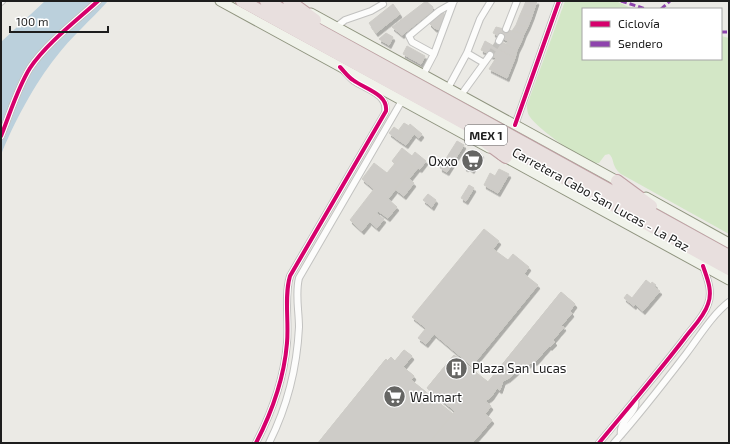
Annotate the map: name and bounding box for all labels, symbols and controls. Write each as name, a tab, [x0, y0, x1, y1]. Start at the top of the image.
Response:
scale bar	[10, 8, 108, 34]
legend	[582, 8, 722, 60]
text: 100 m	[16, 14, 48, 28]
text: Ciclovía	[618, 16, 660, 30]
text: Sendero	[618, 36, 663, 50]
road number: MEX 1	[465, 125, 507, 145]
street label: Carretera Cabo San Lucas - La Paz	[510, 144, 692, 254]
supermarket icon: Oxxo	[460, 148, 486, 174]
place label: Oxxo	[428, 153, 458, 169]
building icon: Plaza San Lucas	[443, 355, 469, 381]
place label: Plaza San Lucas	[472, 360, 566, 376]
supermarket icon: Walmart	[381, 384, 407, 410]
place label: Walmart	[410, 389, 462, 405]

